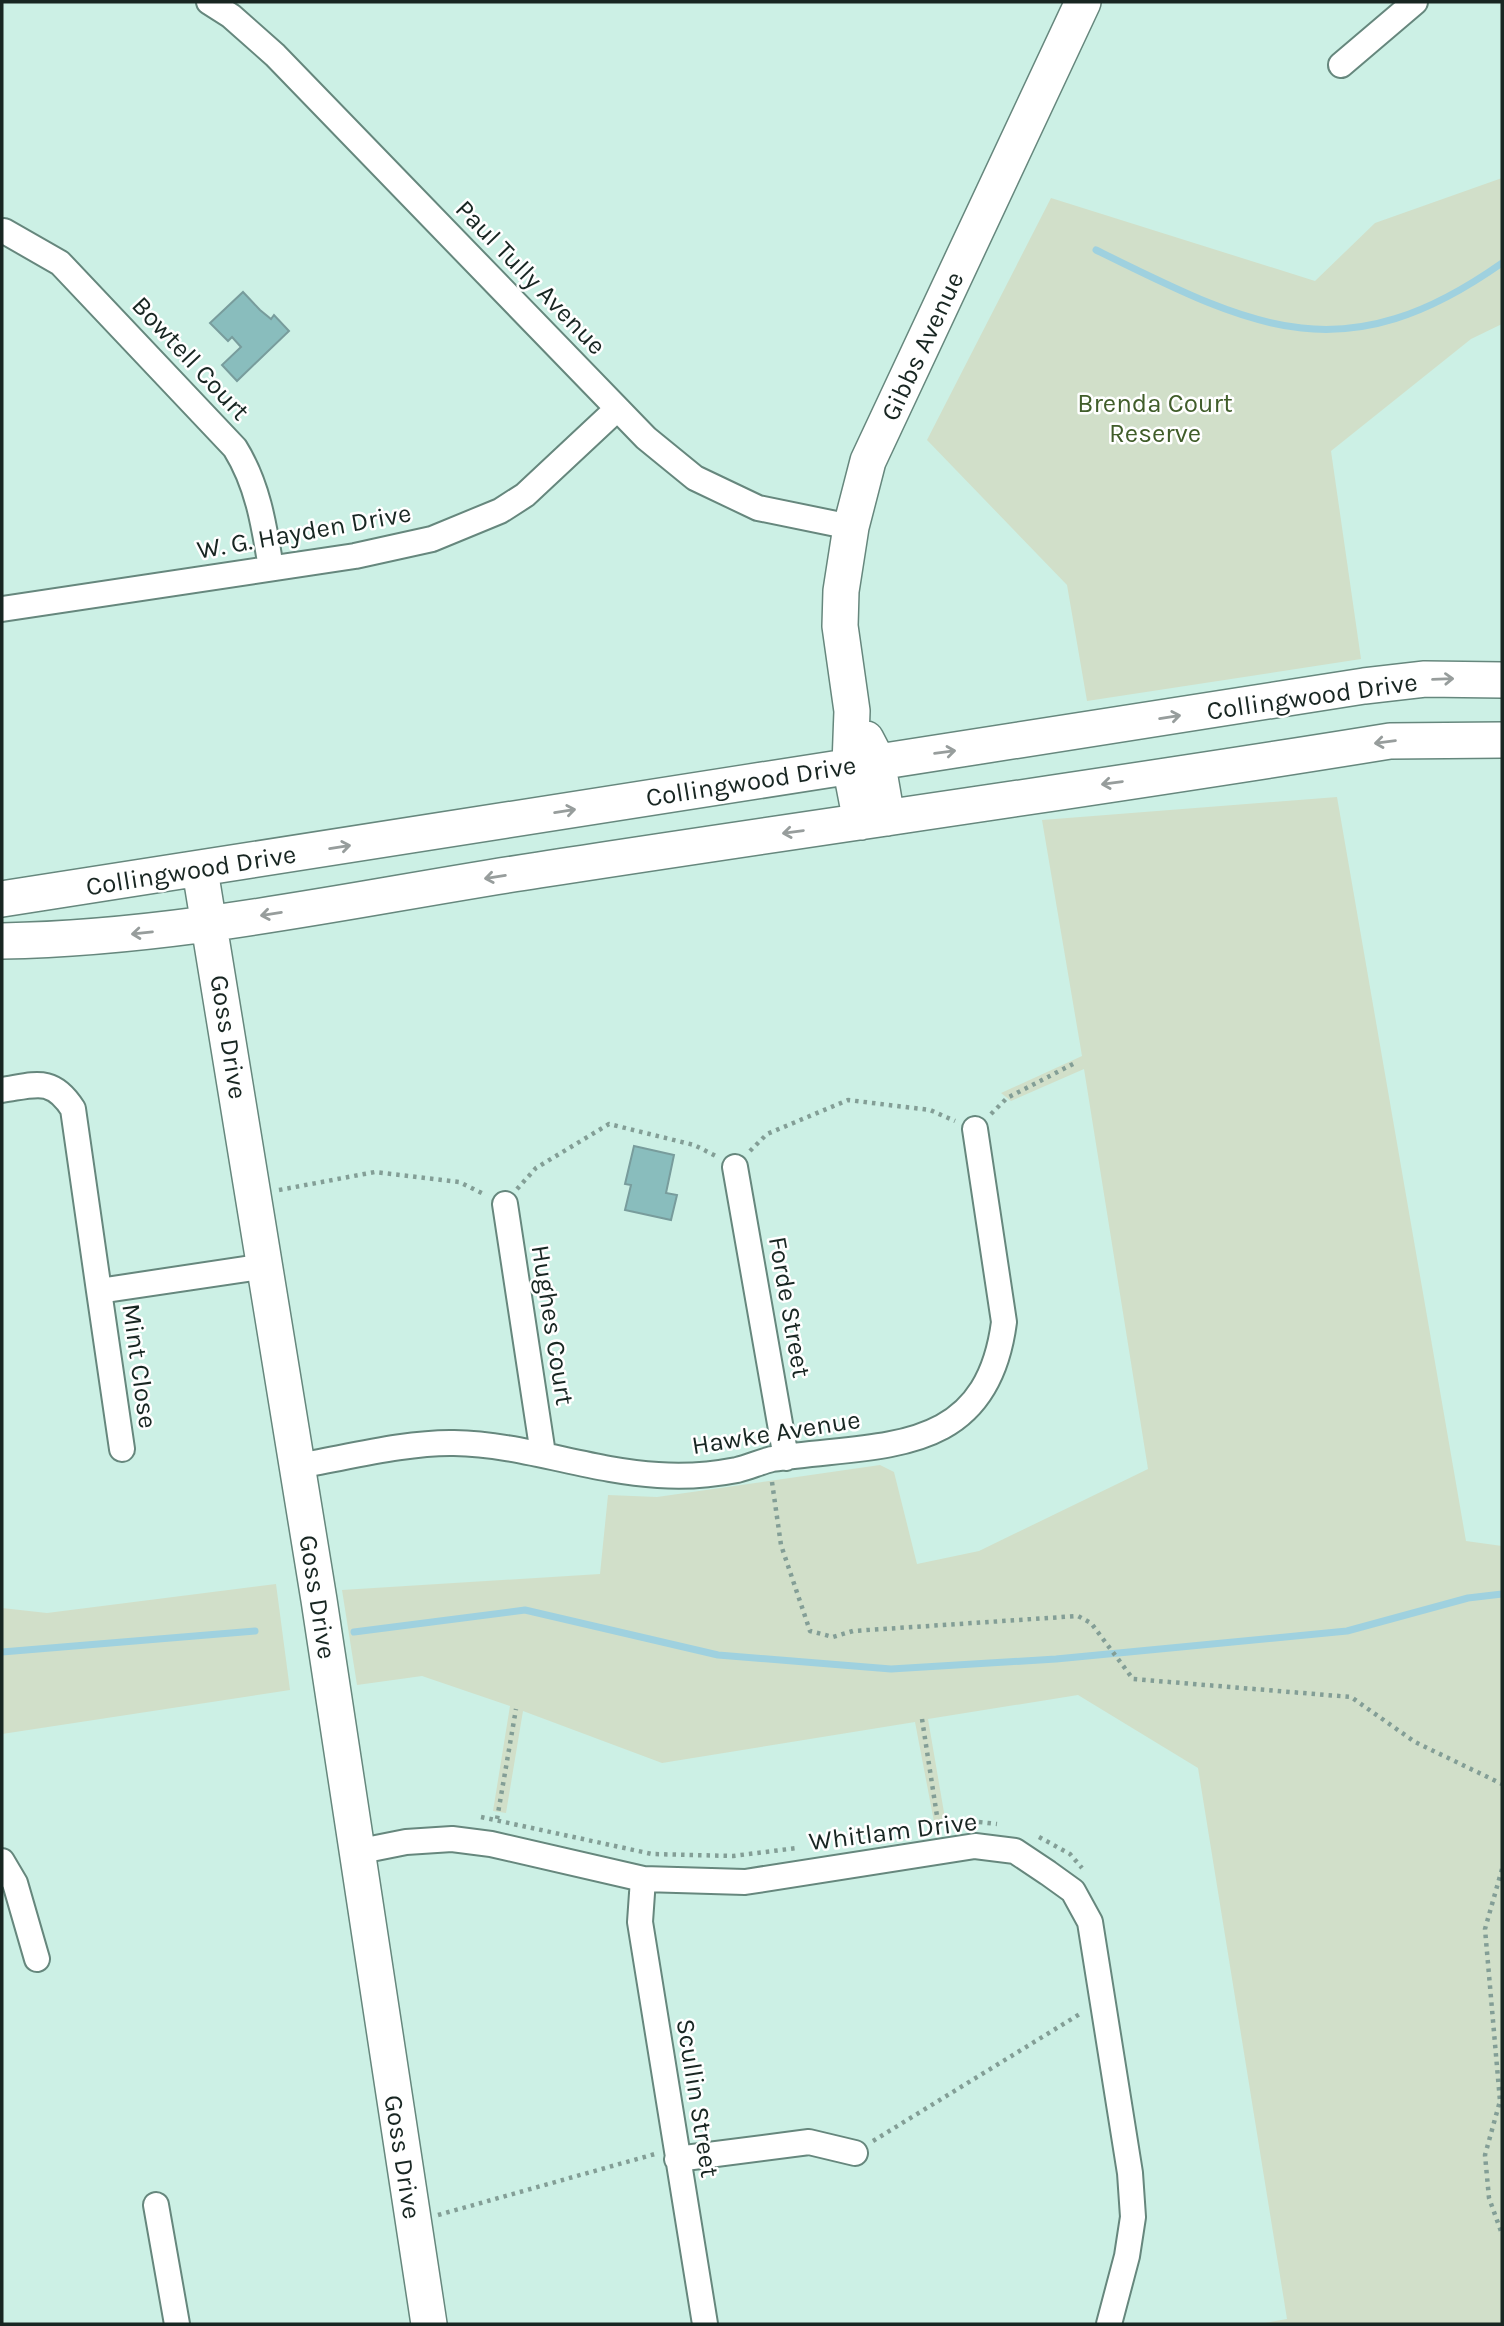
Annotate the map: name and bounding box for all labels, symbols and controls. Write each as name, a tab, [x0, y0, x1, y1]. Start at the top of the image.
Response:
street label: Paul Tully Avenue	[449, 193, 612, 361]
street label: Gibbs Avenue	[874, 267, 970, 426]
street label: Bowtell Court	[125, 290, 256, 427]
park label: Brenda Court Reserve	[1077, 388, 1233, 449]
street label: W. G. Hayden Drive	[195, 497, 414, 566]
street label: Collingwood Drive	[1205, 666, 1419, 727]
one-way arrow	[1432, 672, 1455, 685]
one-way arrow	[1158, 710, 1181, 723]
one-way arrow	[1374, 736, 1397, 749]
one-way arrow	[933, 745, 956, 758]
street label: Collingwood Drive	[644, 750, 858, 813]
one-way arrow	[1101, 777, 1124, 790]
one-way arrow	[553, 804, 576, 817]
one-way arrow	[782, 826, 805, 839]
street label: Collingwood Drive	[84, 839, 298, 902]
one-way arrow	[328, 840, 351, 853]
one-way arrow	[485, 871, 507, 884]
one-way arrow	[260, 908, 283, 921]
one-way arrow	[132, 927, 154, 940]
street label: Goss Drive	[203, 973, 254, 1101]
street label: Forde Street	[762, 1234, 817, 1380]
street label: Hughes Court	[525, 1243, 581, 1408]
street label: Mint Close	[115, 1302, 164, 1431]
street label: Hawke Avenue	[690, 1404, 863, 1461]
street label: Goss Drive	[292, 1533, 343, 1661]
street label: Whitlam Drive	[807, 1806, 979, 1857]
street label: Scullin Street	[670, 2016, 725, 2180]
street label: Goss Drive	[377, 2093, 428, 2221]

